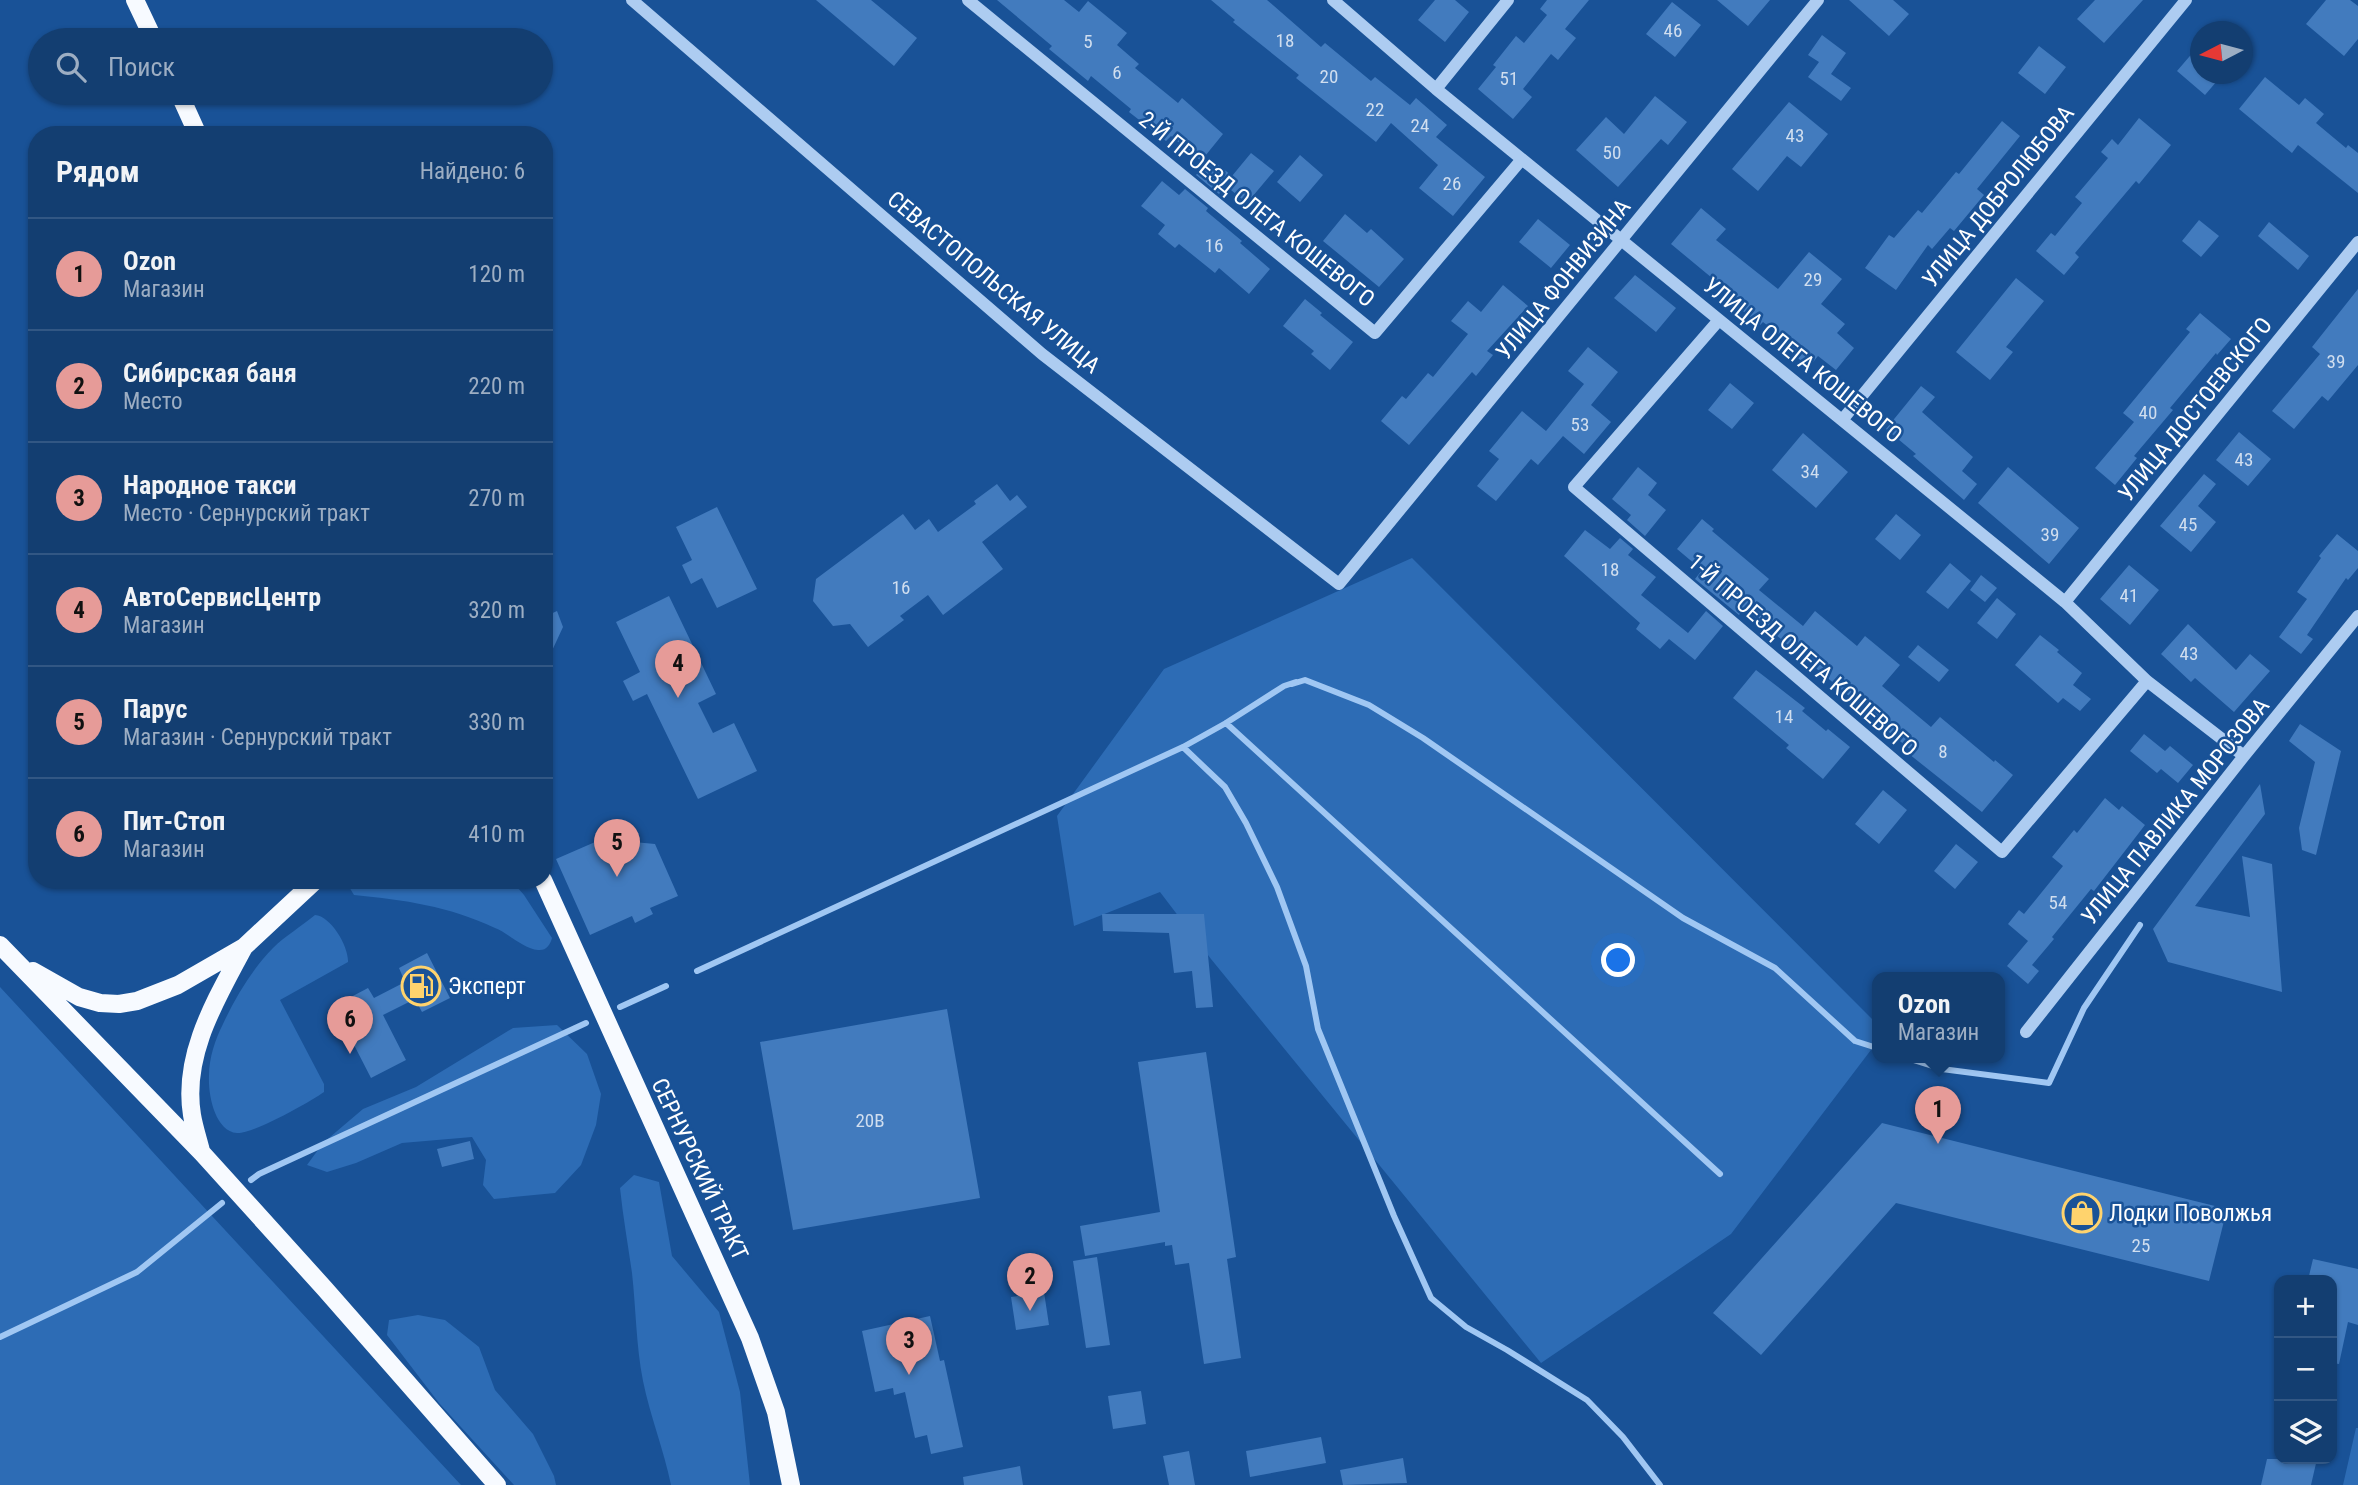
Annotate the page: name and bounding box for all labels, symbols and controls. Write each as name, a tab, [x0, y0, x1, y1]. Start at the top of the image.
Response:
house number: 46	[1664, 19, 1682, 42]
north arrow	[2190, 21, 2253, 84]
search box	[28, 28, 553, 105]
house number: 18	[1276, 29, 1294, 52]
house number: 5	[1083, 30, 1093, 53]
icon: search	[52, 48, 90, 86]
text: Поиск	[108, 52, 175, 82]
house number: 6	[1112, 61, 1122, 84]
house number: 20	[1320, 65, 1338, 88]
house number: 51	[1500, 67, 1518, 90]
house number: 22	[1366, 98, 1384, 121]
street label: УЛИЦА ДОБРОЛЮБОВА	[1917, 100, 2080, 292]
street label: 2-Й ПРОЕЗД ОЛЕГА КОШЕВОГО	[1134, 105, 1380, 313]
house number: 24	[1411, 114, 1429, 137]
house number: 43	[1786, 124, 1804, 147]
house number: 50	[1603, 141, 1621, 164]
text: Рядом	[56, 154, 140, 189]
text: Найдено: 6	[420, 158, 525, 185]
house number: 26	[1443, 172, 1461, 195]
street label: СЕВАСТОПОЛЬСКАЯ УЛИЦА	[882, 186, 1105, 379]
street label: УЛИЦА ФОНВИЗИНА	[1491, 194, 1636, 365]
house number: 16	[1205, 234, 1223, 257]
text: Ozon	[123, 246, 176, 276]
text: 1	[73, 261, 85, 288]
text: 120 m	[468, 261, 525, 288]
house number: 29	[1804, 268, 1822, 291]
street label: УЛИЦА ОЛЕГА КОШЕВОГО	[1698, 272, 1907, 449]
text: Магазин	[123, 276, 205, 303]
street label: УЛИЦА ДОСТОЕВСКОГО	[2113, 312, 2278, 507]
house number: 39	[2327, 350, 2345, 373]
text: Сибирская баня	[123, 358, 297, 388]
text: 2	[73, 373, 85, 400]
text: 220 m	[468, 373, 525, 400]
text: Место	[123, 388, 183, 415]
house number: 40	[2139, 401, 2157, 424]
house number: 53	[1571, 413, 1589, 436]
house number: 43	[2235, 448, 2253, 471]
house number: 34	[1801, 460, 1819, 483]
text: Народное такси	[123, 470, 297, 500]
text: 3	[73, 485, 85, 512]
text: 270 m	[468, 485, 525, 512]
text: Место · Сернурский тракт	[123, 500, 370, 527]
house number: 45	[2179, 513, 2197, 536]
house number: 39	[2041, 523, 2059, 546]
street label: 1-Й ПРОЕЗД ОЛЕГА КОШЕВОГО	[1682, 548, 1924, 762]
house number: 18	[1601, 558, 1619, 581]
house number: 16	[892, 576, 910, 599]
text: АвтоСервисЦентр	[123, 582, 321, 612]
house number: 41	[2120, 584, 2138, 607]
text: 4	[73, 597, 85, 624]
text: 320 m	[468, 597, 525, 624]
text: Магазин	[123, 612, 205, 639]
pin: 4	[655, 640, 701, 698]
house number: 43	[2180, 642, 2198, 665]
street label: УЛИЦА ПАВЛИКА МОРОЗОВА	[2076, 693, 2275, 930]
text: Парус	[123, 694, 187, 724]
house number: 14	[1775, 705, 1793, 728]
text: 5	[73, 709, 85, 736]
text: 330 m	[468, 709, 525, 736]
text: Магазин · Сернурский тракт	[123, 724, 392, 751]
house number: 8	[1938, 740, 1948, 763]
text: Пит-Стоп	[123, 806, 225, 836]
pin: 5	[594, 819, 640, 877]
text: 6	[73, 821, 85, 848]
text: 410 m	[468, 821, 525, 848]
text: Магазин	[123, 836, 205, 863]
house number: 54	[2049, 891, 2067, 914]
your location	[1601, 943, 1635, 977]
fuel station icon: Эксперт	[400, 965, 442, 1007]
popup	[1872, 972, 2005, 1063]
place label: Эксперт	[448, 973, 526, 1000]
text: Ozon	[1898, 989, 1951, 1019]
pin: 6	[327, 996, 373, 1054]
text: Магазин	[1898, 1019, 1979, 1046]
street label: СЕРНУРСКИЙ ТРАКТ	[646, 1074, 754, 1264]
pin: 1	[1915, 1086, 1961, 1144]
house number: 20В	[855, 1109, 885, 1132]
shop icon: Лодки Поволжья	[2061, 1192, 2103, 1234]
place label: Лодки Поволжья	[2109, 1200, 2272, 1227]
house number: 25	[2132, 1234, 2150, 1257]
pin: 2	[1007, 1253, 1053, 1311]
map controls	[2274, 1275, 2337, 1464]
button: +	[2274, 1275, 2337, 1338]
pin: 3	[886, 1317, 932, 1375]
button: −	[2274, 1338, 2337, 1401]
button: layers	[2274, 1401, 2337, 1464]

